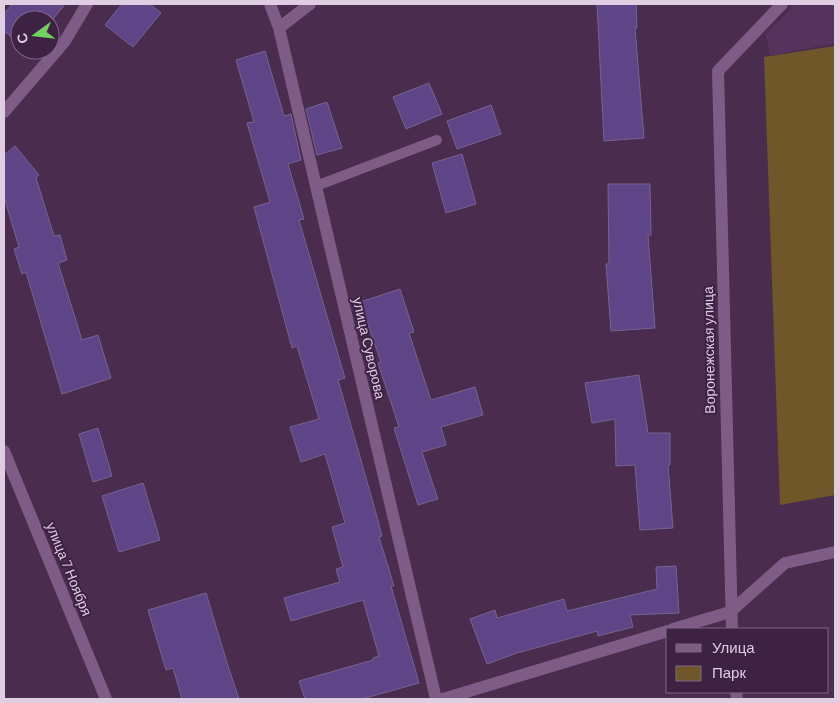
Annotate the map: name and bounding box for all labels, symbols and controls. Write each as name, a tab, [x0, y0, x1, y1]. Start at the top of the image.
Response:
north arrow	[10, 10, 60, 60]
text: С	[12, 31, 31, 46]
street label: Воронежская улица	[699, 286, 718, 414]
street label: улица Суворова	[349, 295, 390, 401]
street label: улица 7 Ноября	[43, 520, 96, 618]
legend	[666, 628, 829, 693]
text: Улица	[712, 638, 755, 656]
text: Парк	[712, 663, 746, 681]

